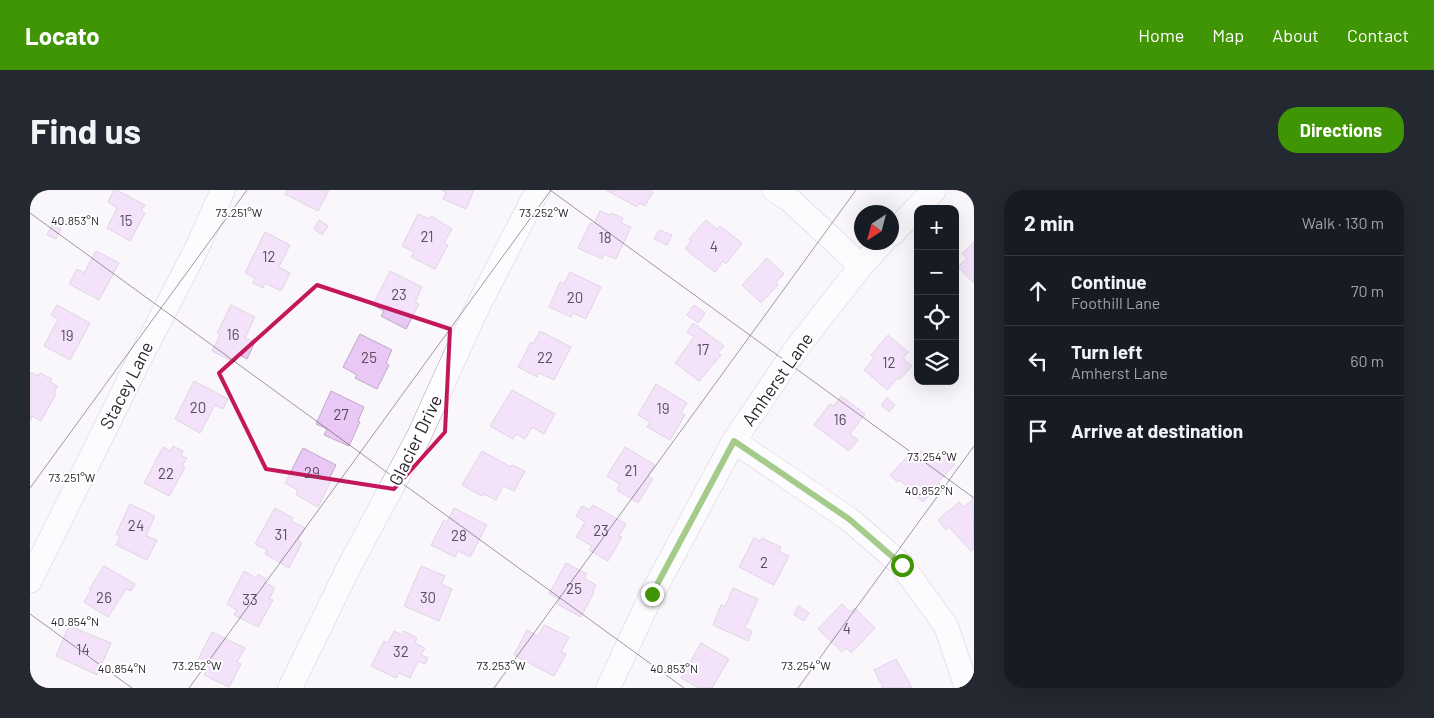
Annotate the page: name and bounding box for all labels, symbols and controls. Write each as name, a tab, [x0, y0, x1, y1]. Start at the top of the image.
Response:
text: Locato	[25, 21, 100, 50]
text: Home	[1138, 24, 1184, 46]
text: Map	[1212, 24, 1244, 46]
text: About	[1272, 24, 1319, 46]
text: Contact	[1347, 24, 1409, 46]
button: Directions	[1278, 107, 1404, 153]
text: Find us	[30, 109, 141, 151]
text: 73.251°W	[216, 205, 263, 219]
text: 73.252°W	[519, 205, 569, 219]
north arrow	[854, 205, 899, 250]
map controls	[914, 205, 959, 385]
button: +	[914, 205, 959, 250]
text: 2 min	[1024, 210, 1074, 235]
house number: 15	[120, 211, 132, 229]
text: 40.853°N	[51, 213, 99, 227]
text: Walk · 130 m	[1302, 213, 1384, 232]
house number: 21	[420, 227, 434, 245]
house number: 18	[598, 228, 612, 246]
house number: 4	[710, 237, 718, 255]
house number: 12	[262, 247, 276, 265]
button: −	[914, 250, 959, 295]
text: Continue	[1071, 270, 1147, 293]
icon: ahead	[1024, 277, 1052, 305]
text: 70 m	[1351, 281, 1384, 300]
house number: 23	[391, 285, 407, 303]
house number: 20	[567, 288, 583, 306]
text: Foothill Lane	[1071, 293, 1160, 312]
button: locate	[914, 295, 959, 340]
house number: 16	[227, 325, 239, 343]
house number: 19	[60, 326, 74, 344]
street label: Amherst Lane	[737, 328, 817, 430]
street label: Stacey Lane	[95, 337, 157, 433]
house number: 17	[697, 340, 709, 358]
button: layers	[914, 340, 959, 385]
text: Turn left	[1071, 340, 1142, 363]
icon: left	[1024, 347, 1052, 375]
house number: 25	[361, 348, 377, 366]
house number: 22	[537, 348, 553, 366]
text: 60 m	[1350, 351, 1384, 370]
house number: 12	[882, 353, 896, 371]
text: Amherst Lane	[1071, 363, 1168, 382]
street label: Glacier Drive	[384, 391, 446, 489]
house number: 20	[190, 398, 206, 416]
house number: 19	[656, 399, 670, 417]
house number: 27	[333, 405, 349, 423]
house number: 16	[834, 410, 846, 428]
icon: arrive	[1024, 417, 1052, 445]
text: Arrive at destination	[1071, 419, 1243, 442]
text: 73.254°W	[907, 449, 957, 463]
house number: 21	[624, 461, 638, 479]
house number: 29	[304, 463, 320, 481]
house number: 22	[158, 464, 174, 482]
text: 73.251°W	[49, 470, 96, 484]
text: 40.852°N	[905, 483, 953, 497]
house number: 24	[128, 516, 144, 534]
house number: 23	[593, 521, 609, 539]
house number: 31	[275, 525, 287, 543]
house number: 28	[451, 526, 467, 544]
house number: 2	[760, 553, 768, 571]
route start	[891, 554, 914, 577]
house number: 25	[566, 579, 582, 597]
route end	[641, 583, 664, 606]
house number: 26	[96, 588, 112, 606]
house number: 30	[420, 588, 436, 606]
house number: 33	[242, 590, 258, 608]
text: 40.854°N	[51, 614, 99, 628]
house number: 4	[843, 619, 851, 637]
house number: 14	[76, 640, 90, 658]
house number: 32	[393, 642, 409, 660]
text: 73.252°W	[172, 658, 222, 672]
text: 73.253°W	[476, 658, 526, 672]
text: 73.254°W	[781, 658, 831, 672]
text: 40.854°N	[98, 661, 146, 675]
text: 40.853°N	[650, 661, 698, 675]

